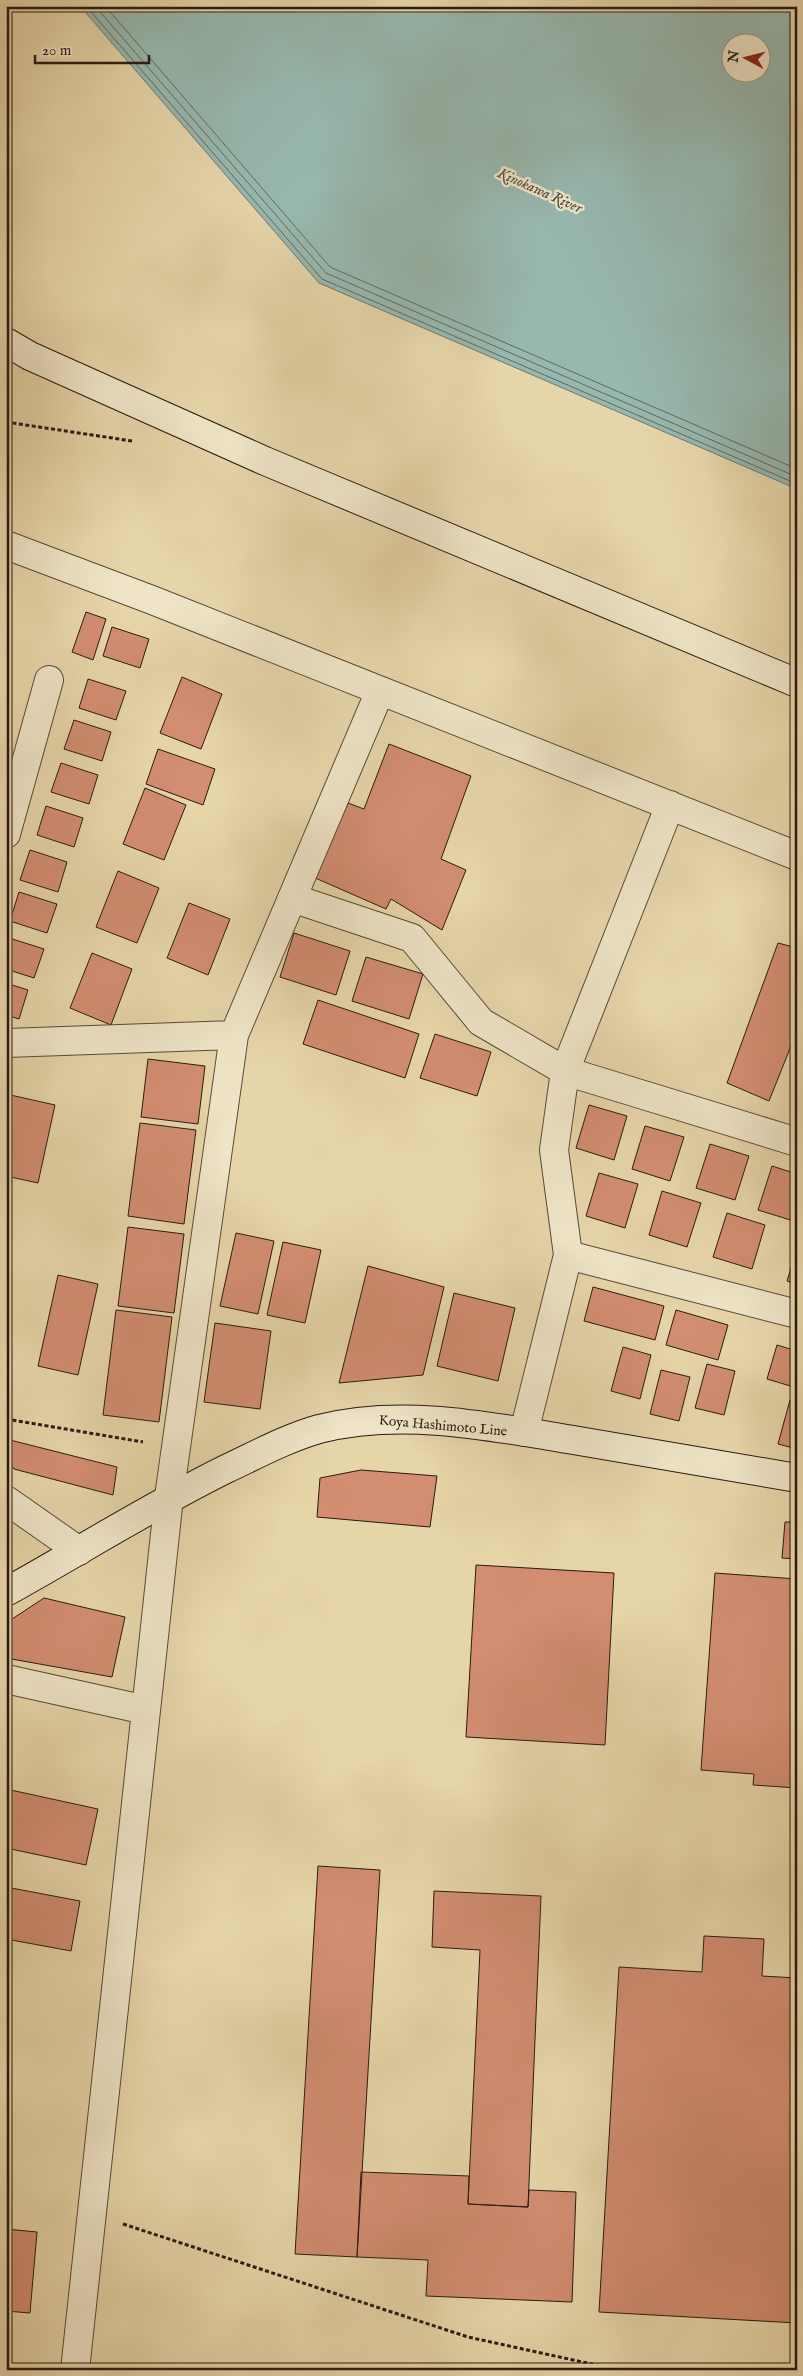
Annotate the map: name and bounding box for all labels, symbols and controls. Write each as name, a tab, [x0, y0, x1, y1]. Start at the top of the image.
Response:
scale bar	[35, 32, 149, 64]
north arrow	[720, 32, 770, 82]
text: 20 m	[42, 41, 72, 60]
text: N	[724, 49, 744, 65]
water label: Kinokawa River	[494, 163, 586, 218]
street label: Koya Hashimoto Line	[378, 1411, 508, 1441]

